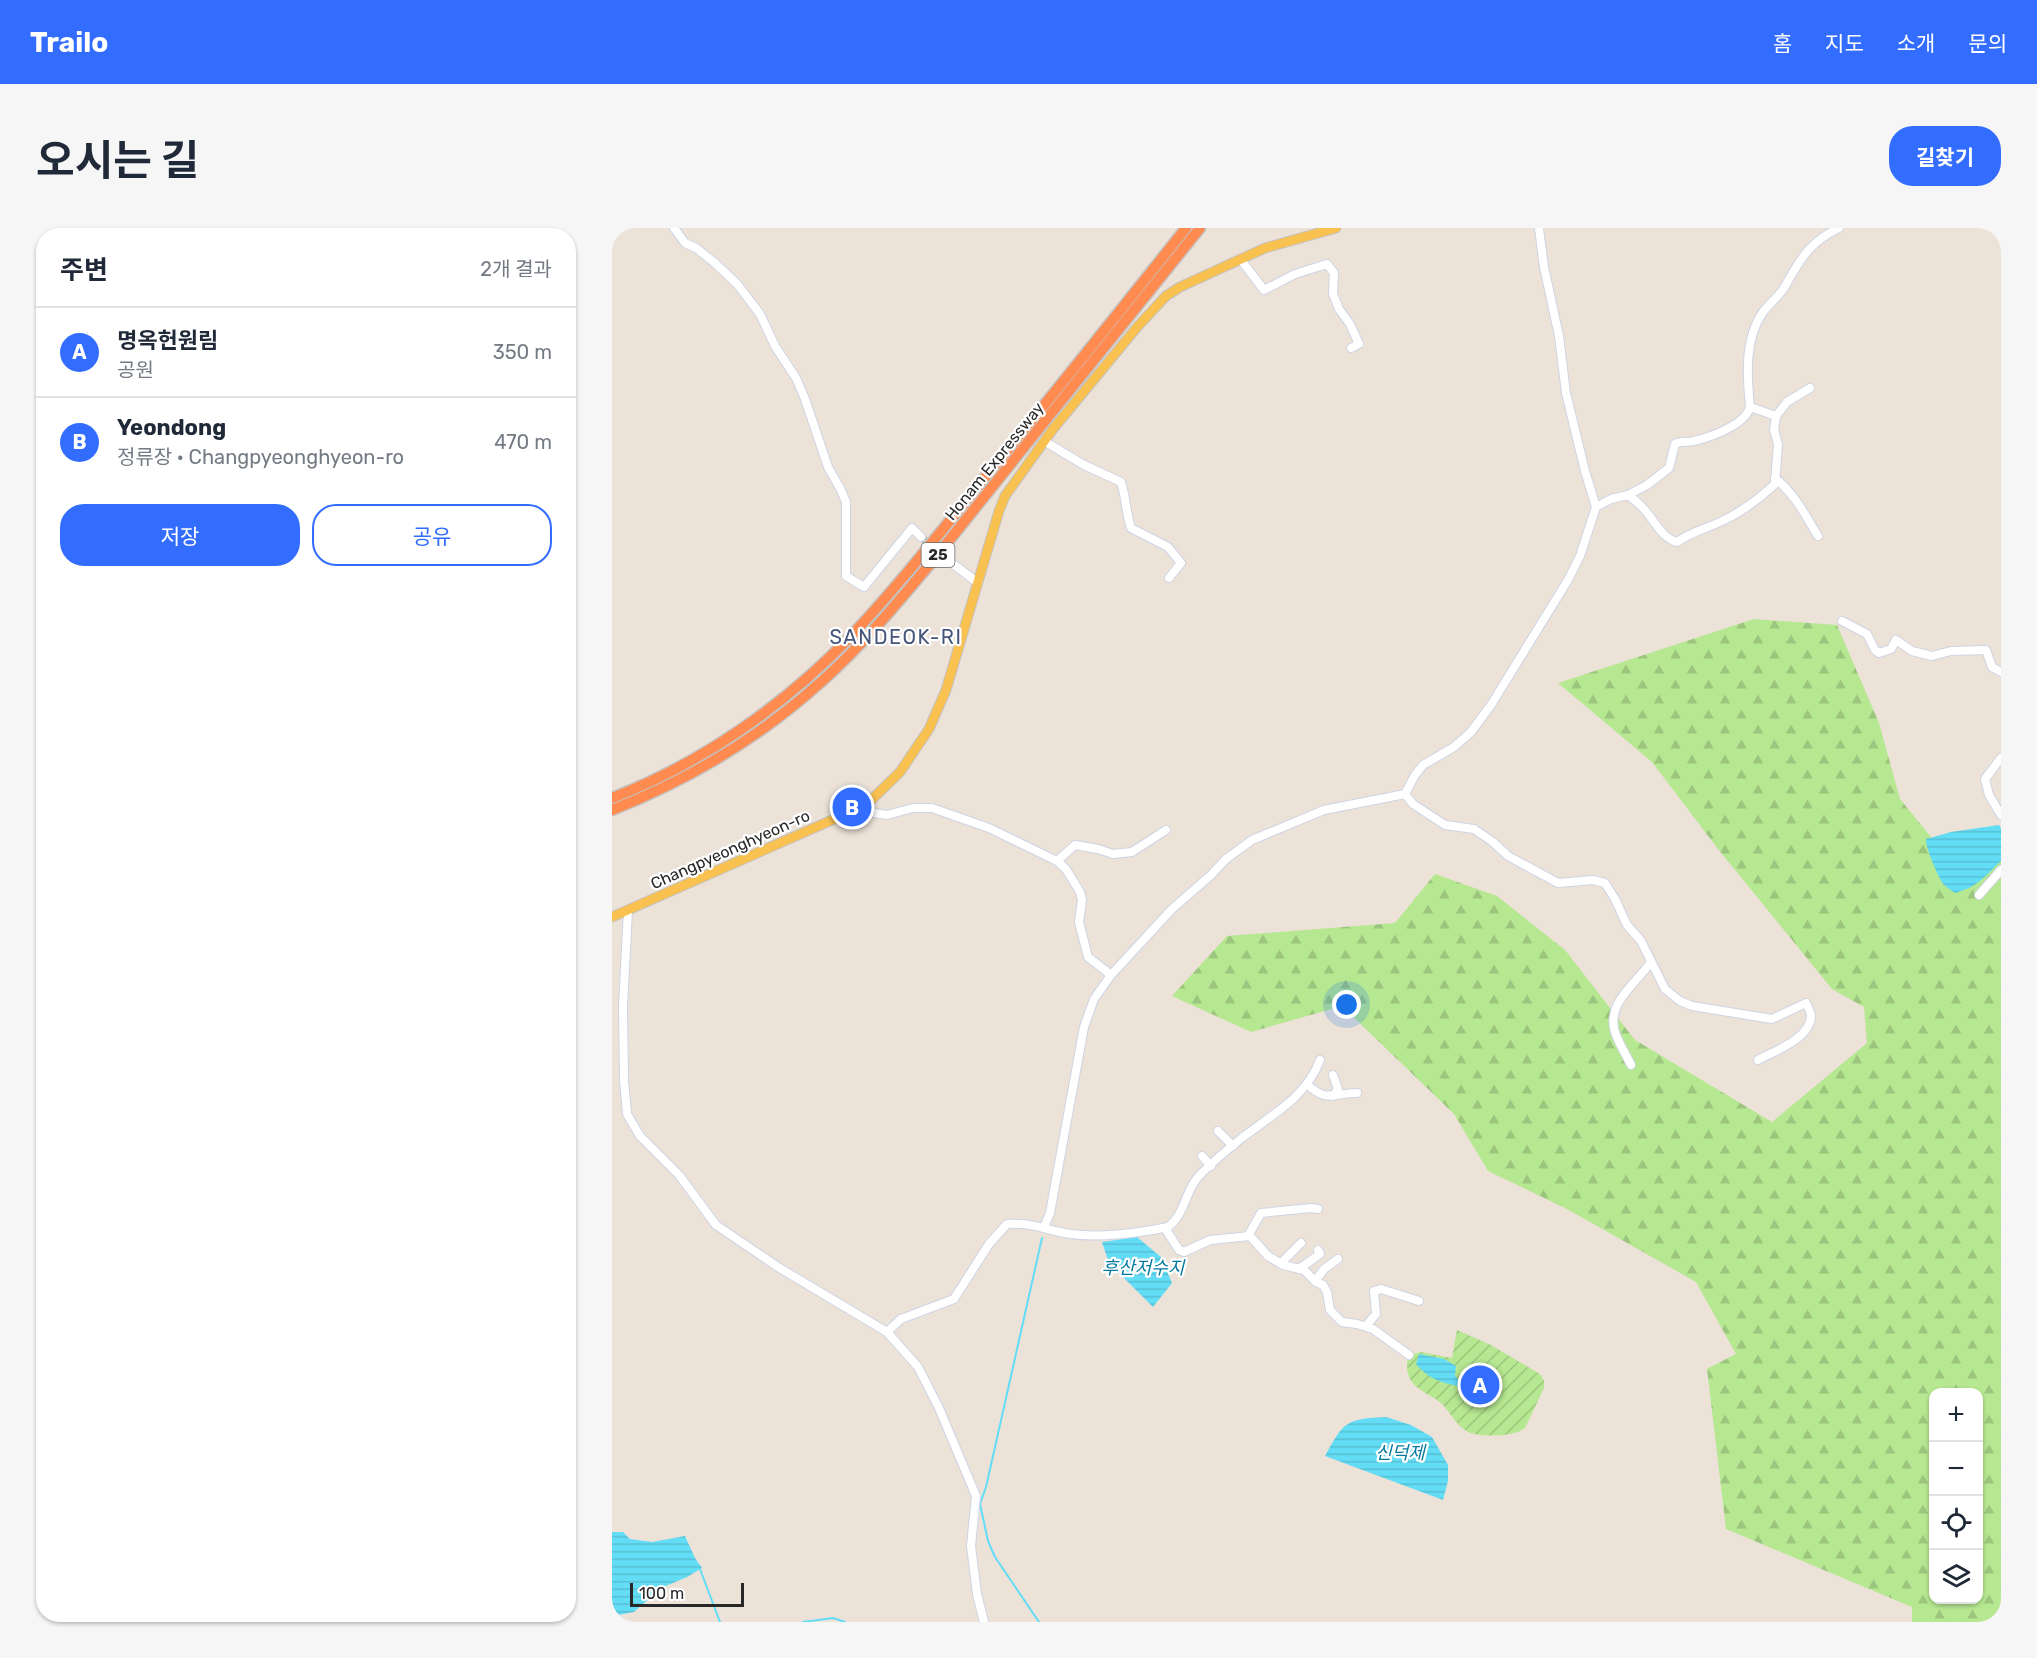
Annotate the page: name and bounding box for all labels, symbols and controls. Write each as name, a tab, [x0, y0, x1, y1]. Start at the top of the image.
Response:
text: Trailo	[30, 26, 108, 59]
text: 홈	[1773, 31, 1792, 56]
text: 지도	[1825, 31, 1864, 56]
text: 소개	[1897, 31, 1935, 56]
text: 문의	[1968, 31, 2007, 56]
button: 길찾기	[1889, 126, 2001, 186]
text: 오시는 길	[36, 136, 200, 186]
text: 주변	[60, 255, 108, 286]
text: 2개 결과	[480, 257, 552, 281]
text: 명옥헌원림	[117, 327, 218, 354]
text: A	[72, 340, 87, 364]
text: 350 m	[493, 340, 552, 364]
text: 공원	[117, 358, 154, 382]
street label: Honam Expressway	[941, 398, 1048, 524]
text: Yeondong	[117, 414, 226, 441]
text: B	[72, 430, 87, 454]
text: 470 m	[494, 430, 552, 454]
text: 정류장 · Changpyeonghyeon-ro	[117, 445, 404, 469]
button: 저장	[60, 504, 300, 566]
button: 공유	[312, 504, 552, 566]
road number: 25	[922, 543, 954, 567]
district label: SANDEOK-RI	[830, 625, 962, 649]
pin: B	[832, 784, 872, 830]
street label: Changpyeonghyeon-ro	[648, 806, 813, 893]
your location	[1332, 990, 1361, 1019]
water label: 후산저수지	[1102, 1257, 1186, 1279]
pin: A	[1460, 1362, 1500, 1408]
map controls	[1929, 1388, 1983, 1604]
button: +	[1929, 1388, 1983, 1442]
water label: 신덕제	[1375, 1442, 1427, 1464]
button: −	[1929, 1442, 1983, 1496]
button: locate	[1929, 1496, 1983, 1550]
button: layers	[1929, 1550, 1983, 1604]
scale bar	[630, 1580, 744, 1608]
text: 100 m	[639, 1584, 684, 1603]

